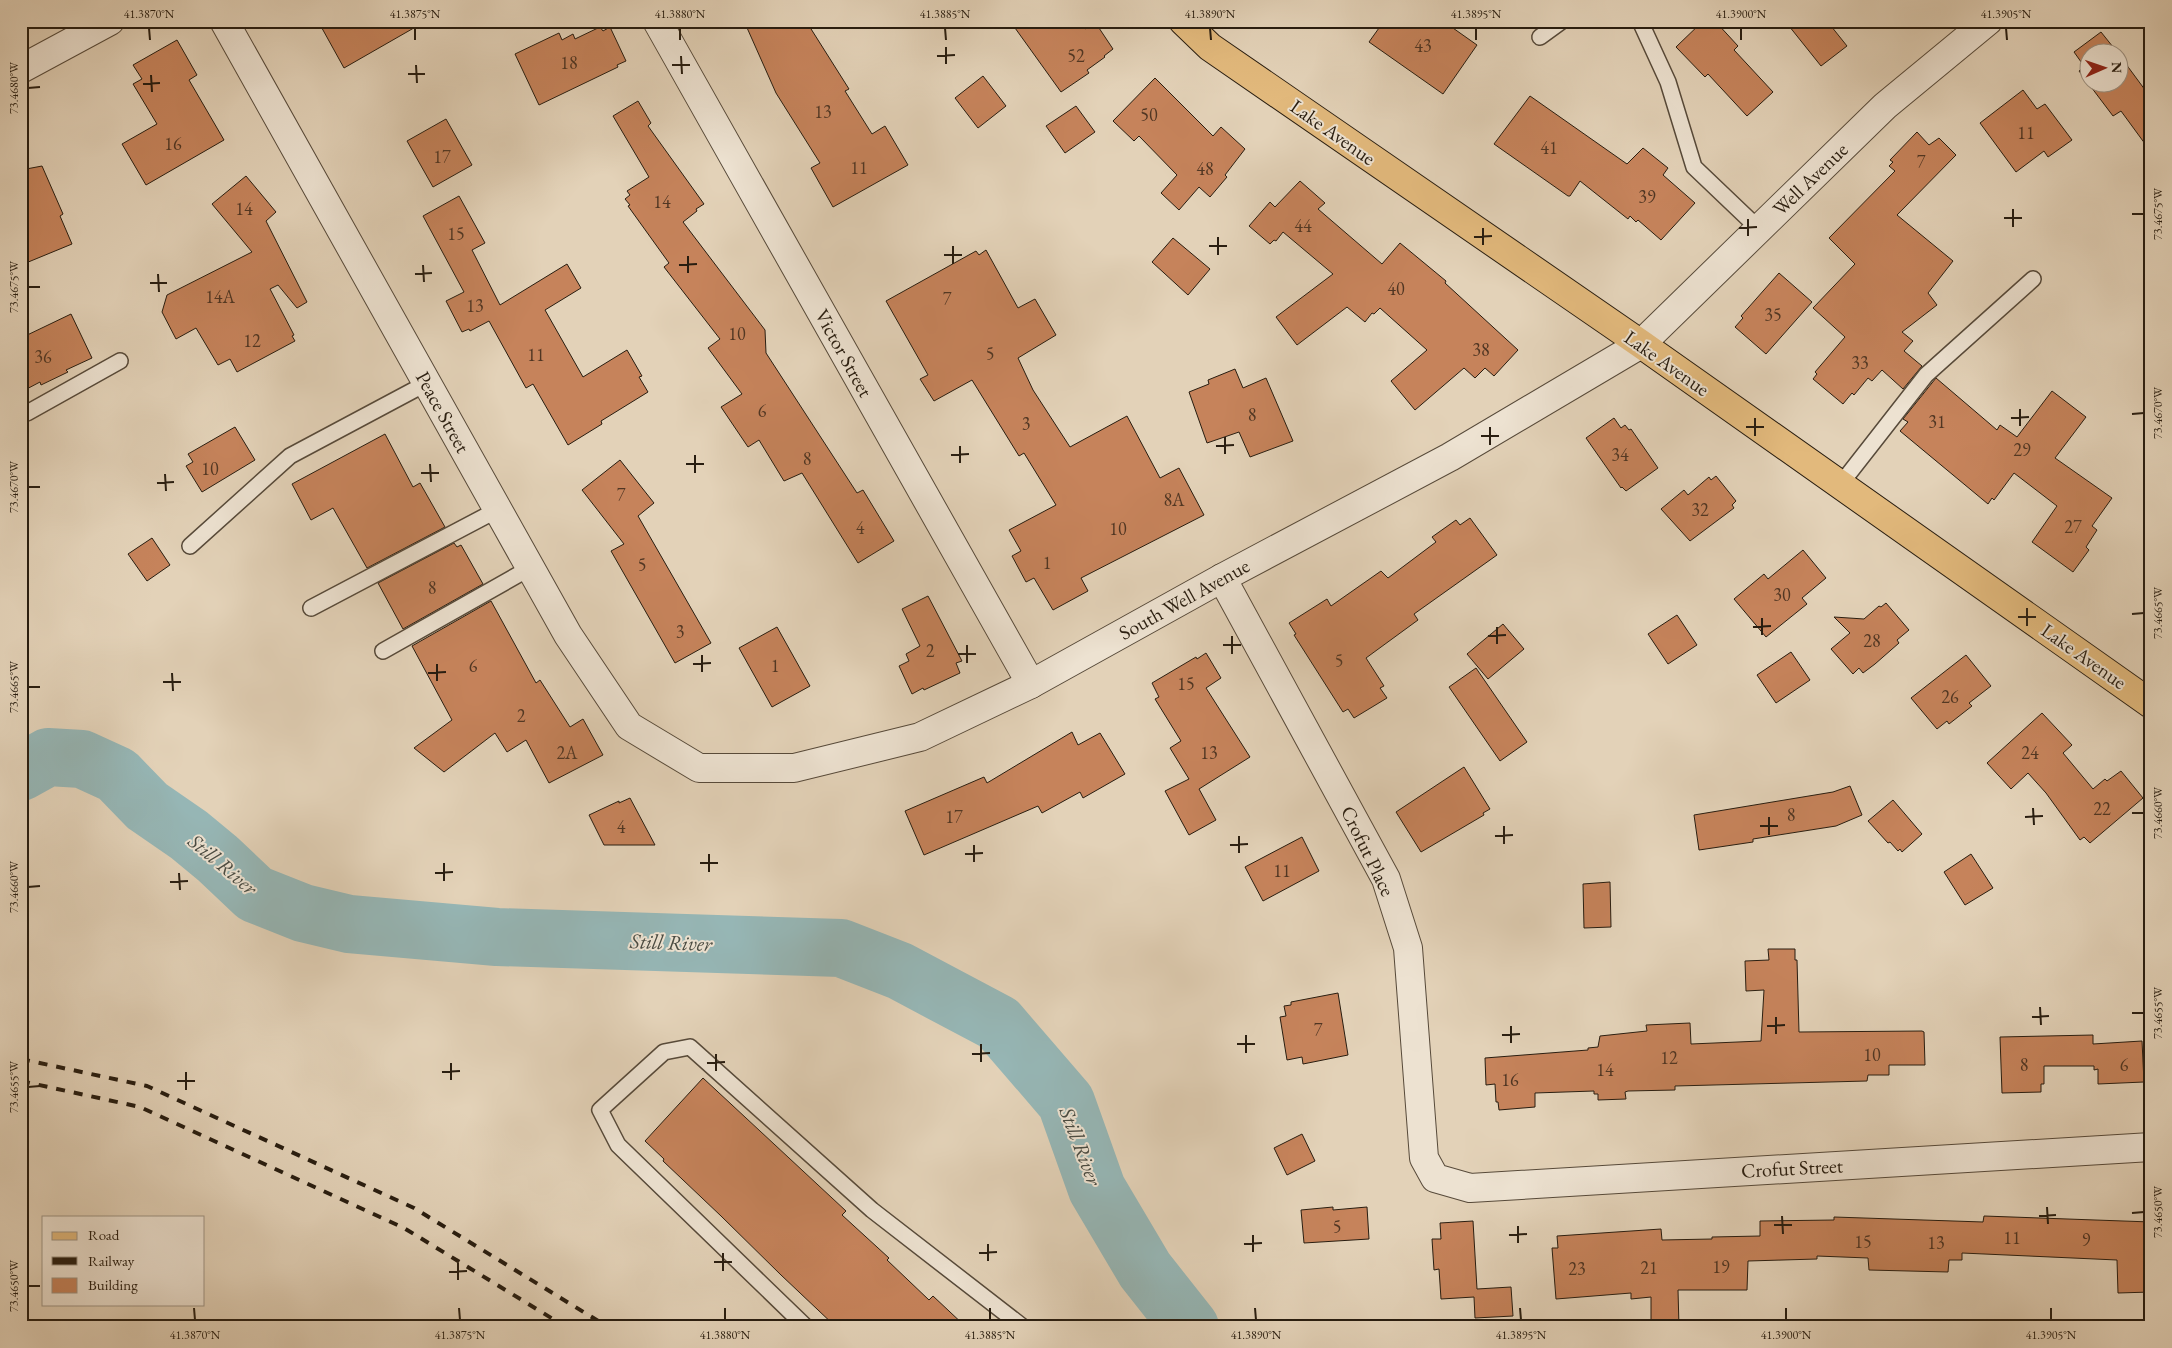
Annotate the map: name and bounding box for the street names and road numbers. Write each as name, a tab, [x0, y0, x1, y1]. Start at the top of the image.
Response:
street label: Lake Avenue	[1285, 93, 1381, 171]
street label: Well Avenue	[1767, 136, 1853, 221]
street label: Victor Street	[809, 304, 879, 402]
street label: Lake Avenue	[1619, 324, 1715, 402]
street label: Peace Street	[410, 367, 476, 458]
street label: South Well Avenue	[1114, 552, 1254, 646]
street label: Lake Avenue	[2036, 617, 2132, 695]
street label: Crofut Place	[1335, 802, 1401, 901]
street label: Crofut Street	[1740, 1152, 1844, 1184]

